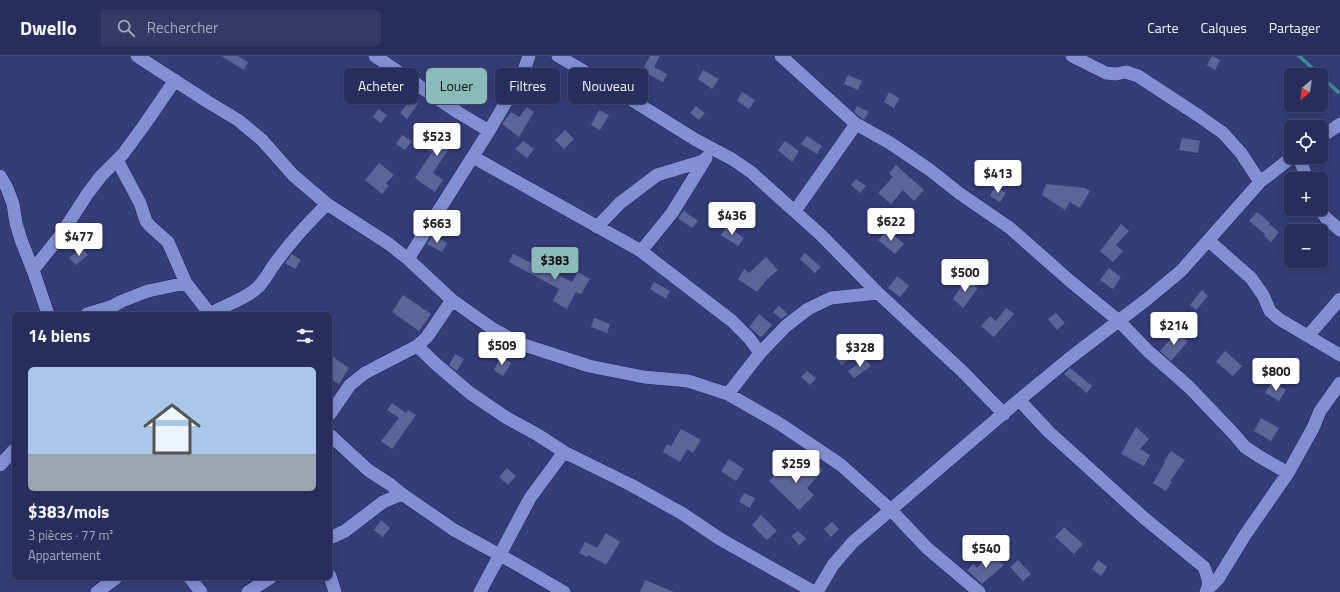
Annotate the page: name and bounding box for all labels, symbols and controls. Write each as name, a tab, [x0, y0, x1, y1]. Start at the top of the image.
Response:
search box	[101, 10, 381, 46]
text: Dwello	[20, 13, 77, 42]
text: Rechercher	[147, 16, 218, 39]
icon: search	[115, 17, 137, 39]
text: Carte	[1147, 17, 1179, 38]
text: Calques	[1201, 17, 1247, 38]
text: Partager	[1269, 17, 1320, 38]
chip: Acheter	[344, 68, 418, 104]
chip: Louer	[426, 68, 487, 104]
chip: Filtres	[495, 68, 560, 104]
chip: Nouveau	[568, 68, 648, 104]
north arrow	[1284, 68, 1328, 112]
map controls	[1284, 68, 1328, 268]
button: locate	[1284, 120, 1328, 164]
pin: $523	[413, 123, 461, 157]
text: $523	[422, 126, 452, 146]
pin: $413	[974, 160, 1022, 194]
text: $413	[983, 163, 1013, 183]
button: +	[1284, 172, 1328, 216]
pin: $436	[708, 202, 756, 236]
text: $436	[717, 205, 747, 225]
pin: $622	[867, 208, 915, 242]
pin: $663	[413, 210, 461, 244]
text: $622	[876, 211, 906, 231]
text: $663	[422, 213, 452, 233]
pin: $477	[55, 223, 103, 257]
button: −	[1284, 224, 1328, 268]
text: $477	[64, 226, 94, 246]
pin: $383	[531, 247, 579, 281]
text: $383	[540, 250, 570, 270]
pin: $500	[941, 259, 989, 293]
text: $500	[950, 262, 980, 282]
pin: $214	[1150, 312, 1198, 346]
text: $214	[1159, 315, 1189, 335]
text: 14 biens	[28, 323, 91, 349]
icon: filters	[294, 325, 316, 347]
pin: $509	[478, 332, 526, 366]
pin: $328	[836, 334, 884, 368]
text: $509	[487, 335, 517, 355]
text: $328	[845, 337, 875, 357]
pin: $800	[1252, 358, 1300, 392]
text: $800	[1261, 361, 1291, 381]
icon: home	[136, 393, 208, 465]
pin: $259	[772, 450, 820, 484]
text: $259	[781, 453, 811, 473]
text: $383/mois	[28, 499, 109, 525]
text: 3 pièces · 77 m²	[28, 525, 113, 545]
pin: $540	[962, 535, 1010, 569]
text: $540	[971, 538, 1001, 558]
text: Appartement	[28, 545, 101, 565]

